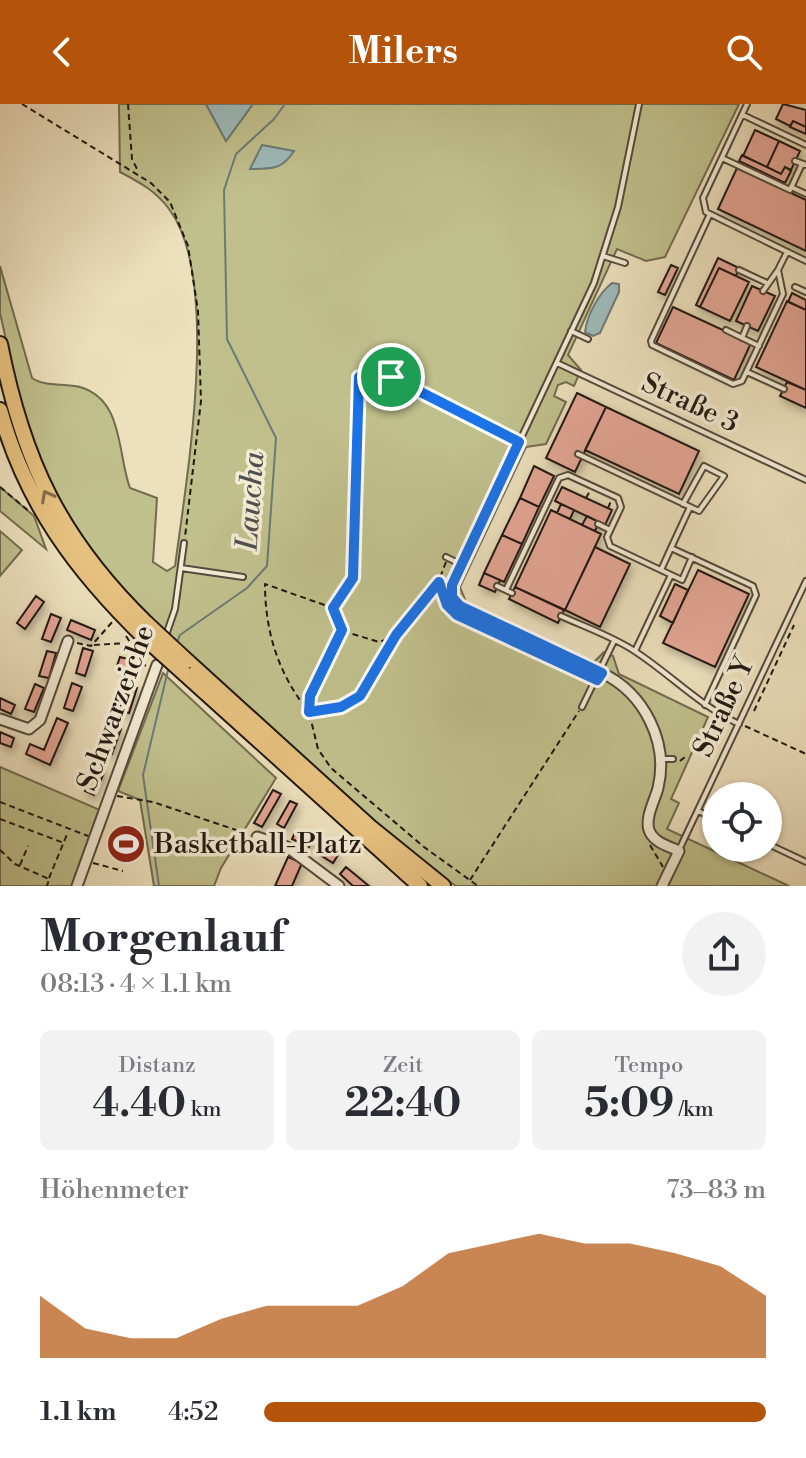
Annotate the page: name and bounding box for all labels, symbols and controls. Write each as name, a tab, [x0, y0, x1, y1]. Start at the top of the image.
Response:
icon: back	[40, 30, 84, 74]
text: Milers	[348, 30, 458, 75]
icon: search	[722, 30, 766, 74]
pin	[357, 343, 425, 411]
icon: arrive	[369, 355, 413, 399]
street label: Straße 3	[636, 365, 744, 441]
water label: Laucha	[229, 450, 273, 553]
one-way arrow	[41, 489, 56, 504]
street label: Schwarzeiche	[70, 620, 162, 796]
street label: Straße Y	[686, 650, 763, 763]
map controls	[702, 782, 782, 862]
button: locate	[702, 782, 782, 862]
sports icon: Basketball-Platz	[105, 823, 147, 865]
place label: Basketball-Platz	[153, 827, 362, 862]
text: Morgenlauf	[40, 910, 285, 965]
button: share	[682, 912, 766, 996]
text: 08:13 · 4 × 1.1 km	[40, 968, 232, 1000]
text: Distanz	[118, 1052, 196, 1079]
text: Zeit	[383, 1052, 423, 1079]
text: Tempo	[615, 1052, 683, 1079]
text: 4.40	[93, 1079, 186, 1129]
text: 22:40	[345, 1079, 461, 1129]
text: 5:09	[584, 1079, 674, 1129]
text: km	[186, 1096, 221, 1123]
text: /km	[674, 1096, 714, 1123]
text: Höhenmeter	[40, 1174, 189, 1206]
text: 73–83 m	[666, 1174, 766, 1206]
text: 1.1 km	[40, 1396, 116, 1428]
text: 4:52	[168, 1396, 219, 1428]

